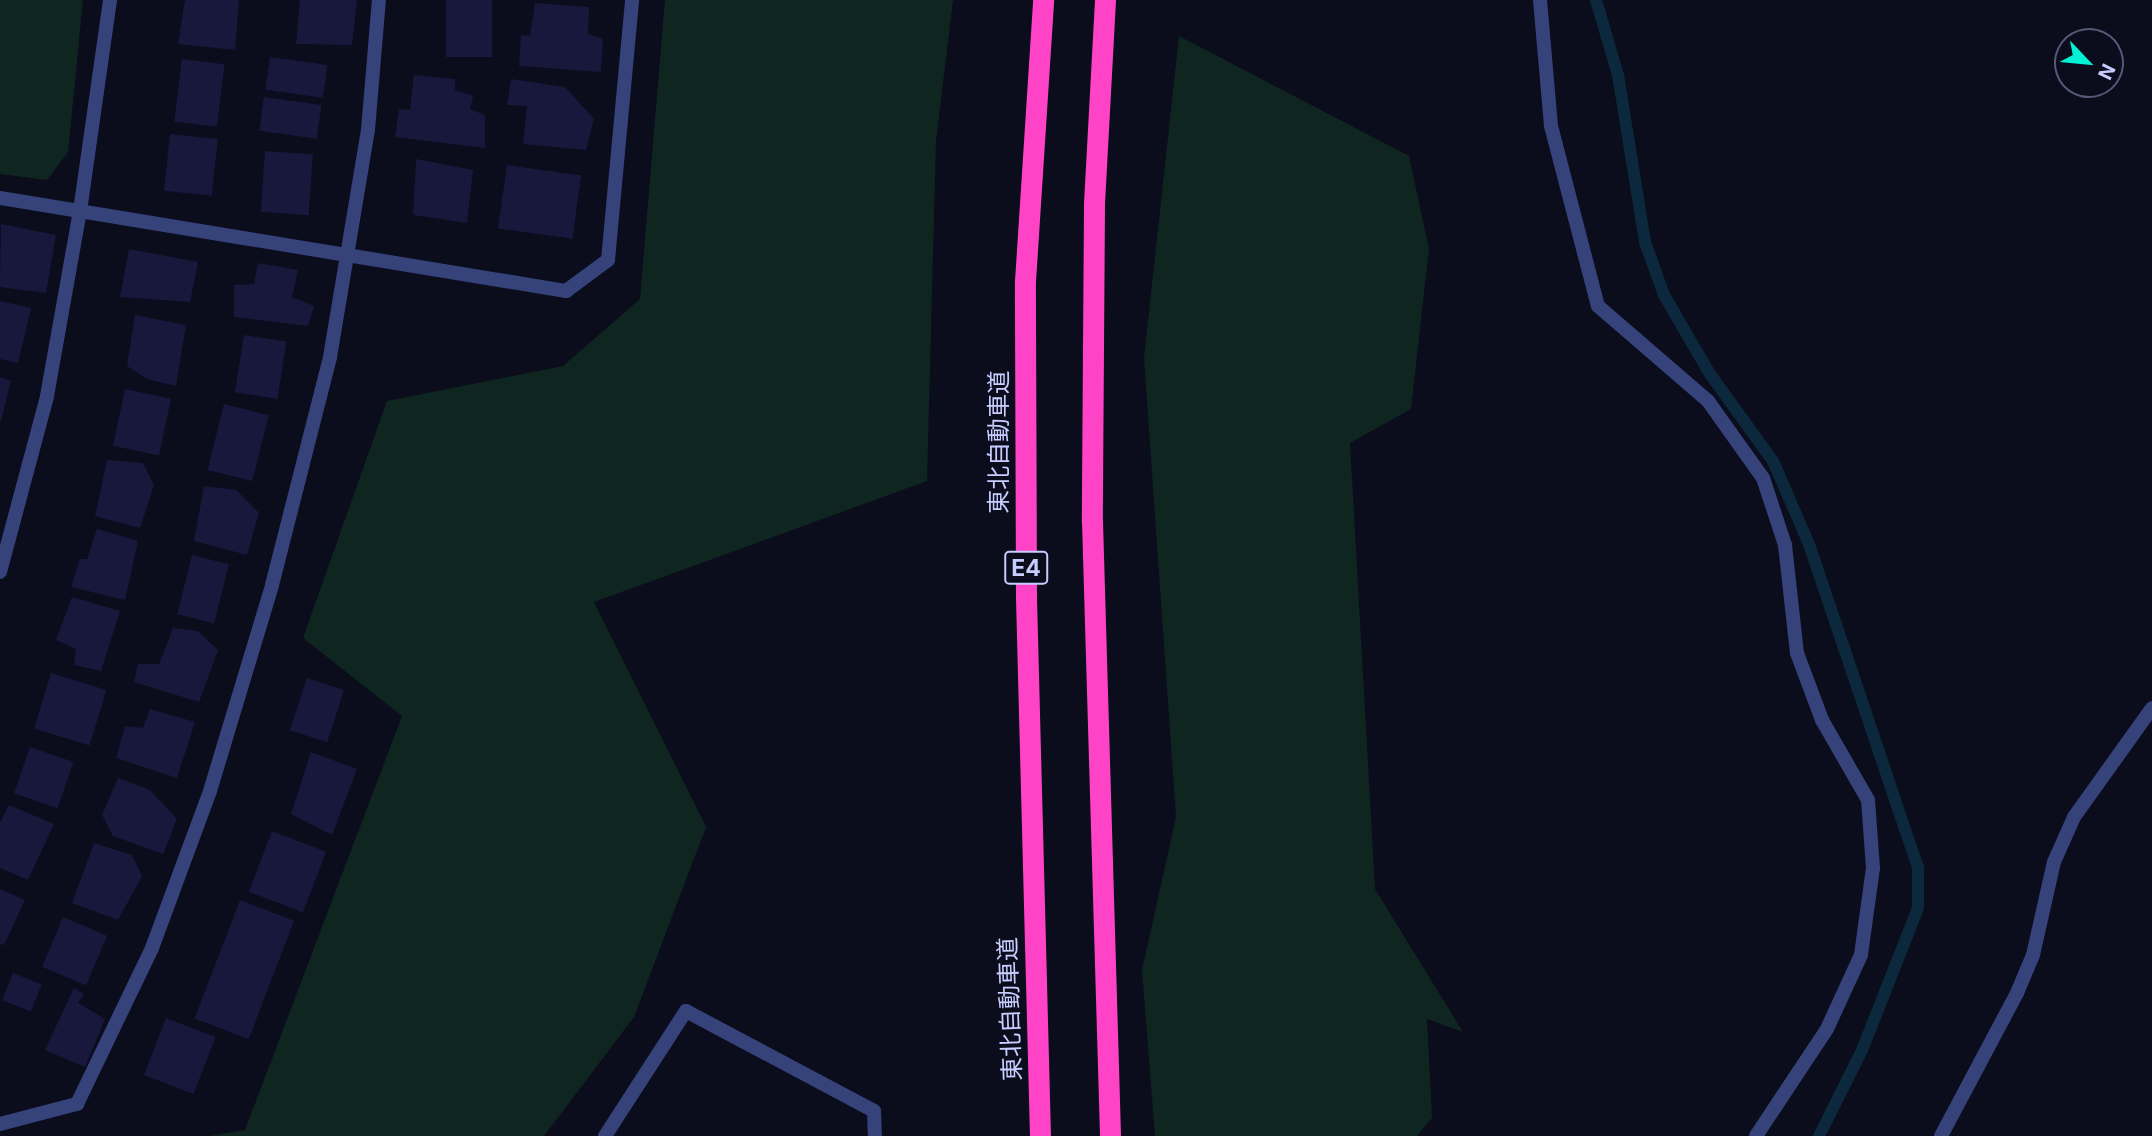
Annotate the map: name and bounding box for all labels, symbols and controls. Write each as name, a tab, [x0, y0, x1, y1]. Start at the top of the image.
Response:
north arrow	[2054, 28, 2124, 98]
text: N	[2093, 60, 2120, 83]
street label: 東北自動車道	[985, 370, 1013, 514]
road number: E4	[1003, 548, 1049, 588]
street label: 東北自動車道	[993, 937, 1027, 1081]

